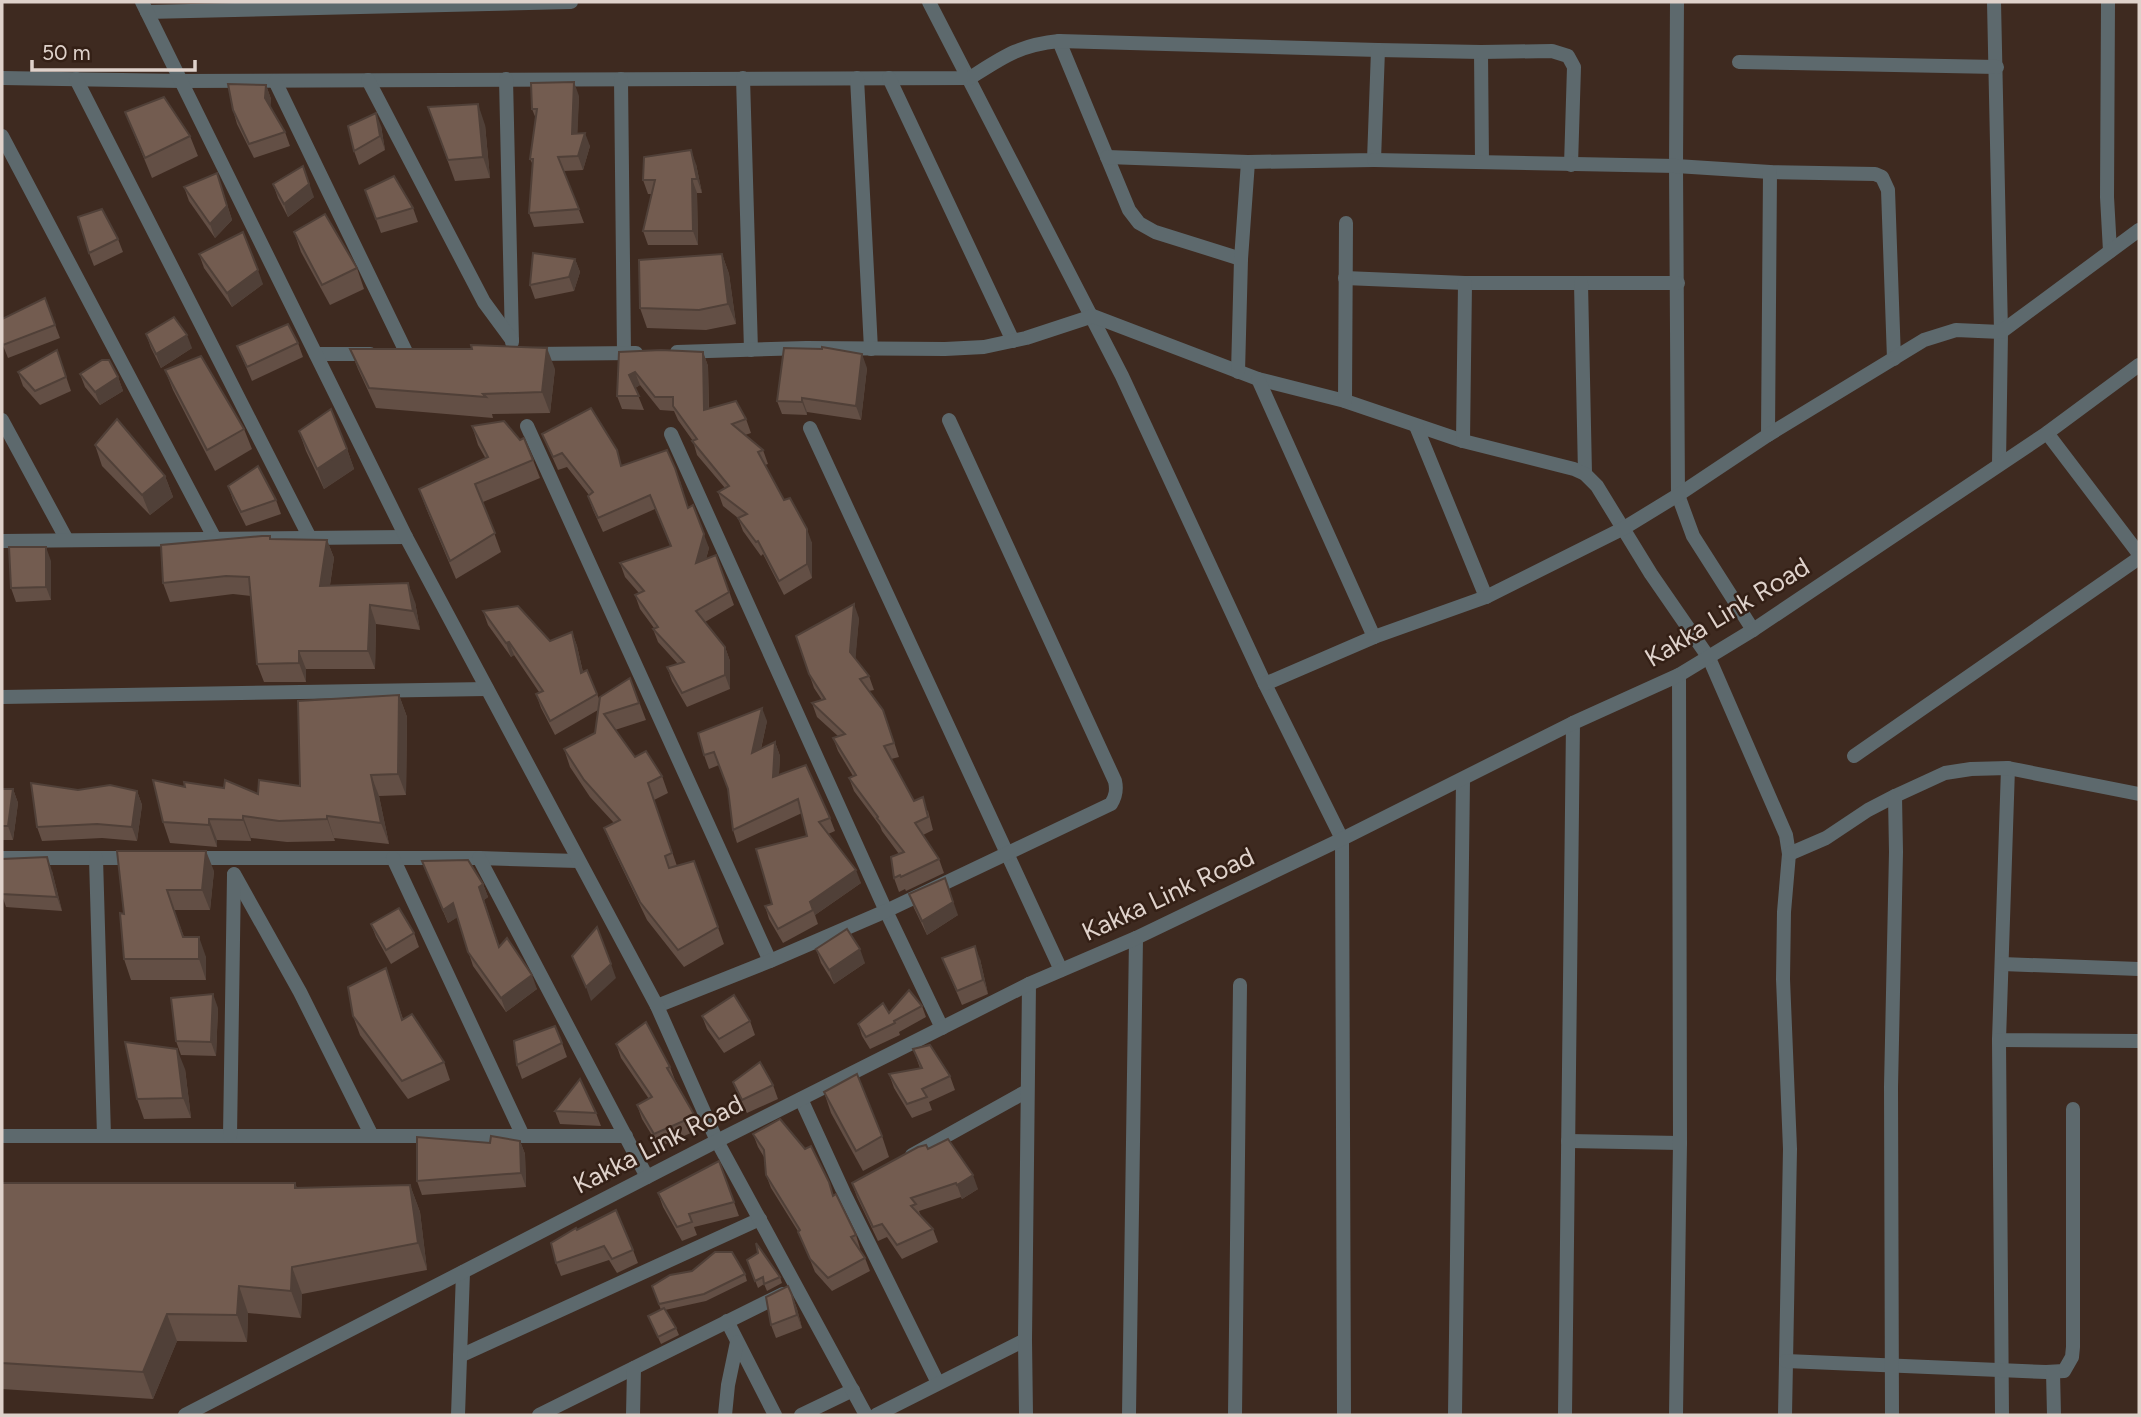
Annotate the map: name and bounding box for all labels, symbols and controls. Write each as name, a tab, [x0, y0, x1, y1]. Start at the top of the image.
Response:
scale bar	[32, 28, 194, 72]
text: 50 m	[42, 40, 91, 65]
street label: Kakka Link Road	[1639, 550, 1815, 674]
street label: Kakka Link Road	[1077, 840, 1259, 948]
street label: Kakka Link Road	[568, 1087, 748, 1201]

